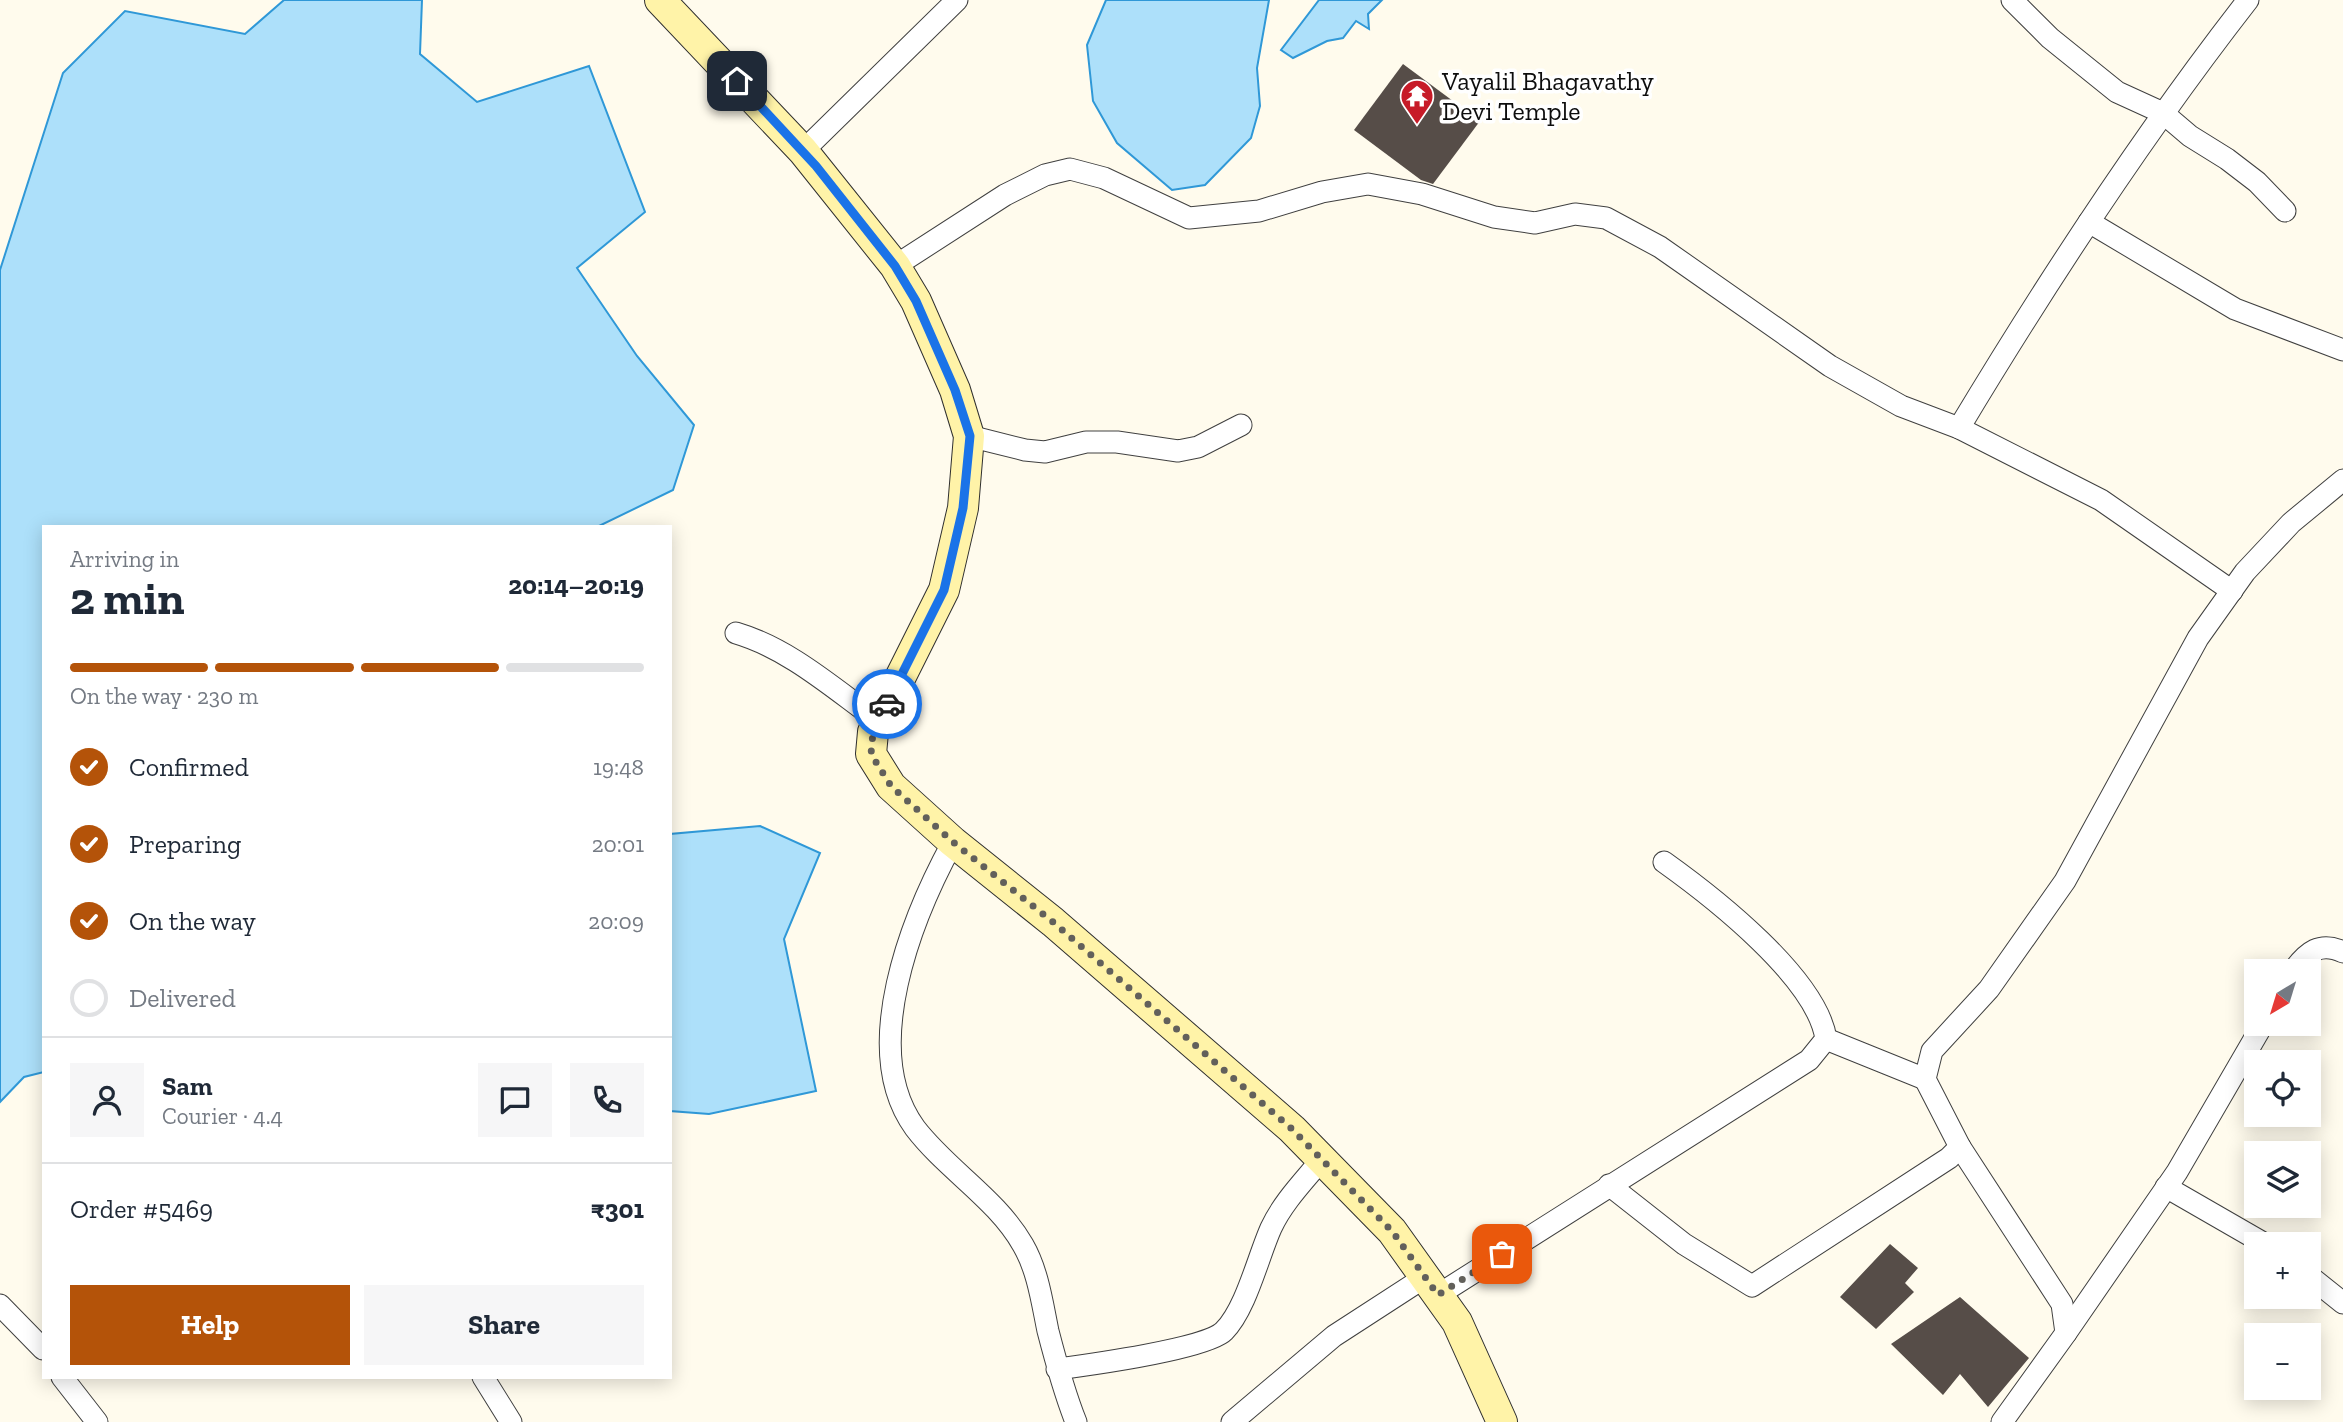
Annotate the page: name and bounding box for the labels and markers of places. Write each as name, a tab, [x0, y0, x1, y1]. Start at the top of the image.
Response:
pin	[707, 51, 767, 111]
place label: Vayalil Bhagavathy Devi Temple	[1441, 65, 1654, 127]
temple icon: Vayalil Bhagavathy Devi Temple	[1398, 77, 1436, 126]
pin	[1472, 1224, 1532, 1284]

